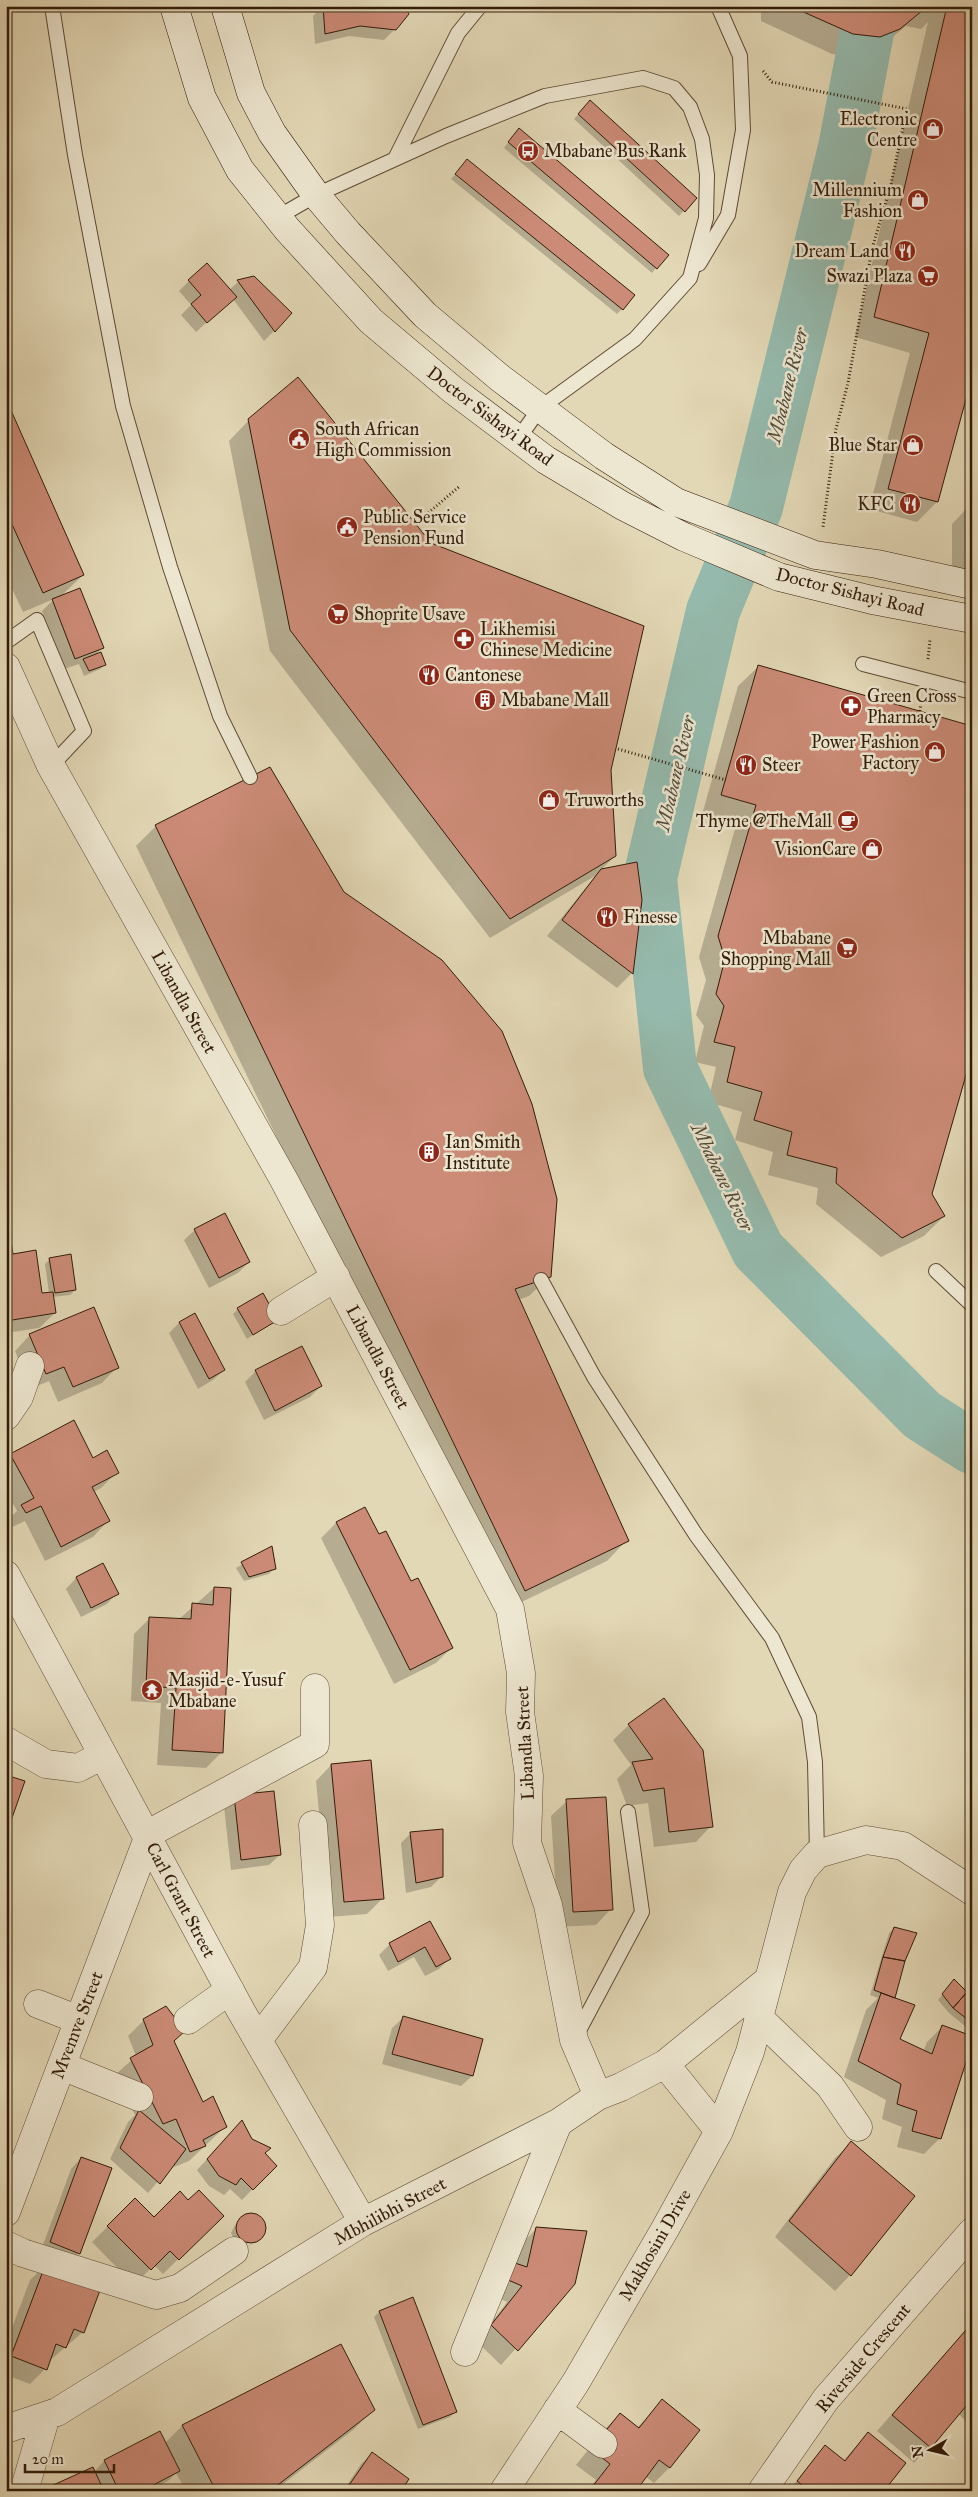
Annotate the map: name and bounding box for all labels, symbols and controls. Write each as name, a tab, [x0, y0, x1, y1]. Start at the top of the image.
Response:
place label: Electronic Centre	[840, 108, 917, 151]
shop icon: Electronic Centre	[921, 117, 945, 141]
bus stop icon: Mbabane Bus Rank	[516, 139, 540, 163]
place label: Mbabane Bus Rank	[544, 140, 687, 162]
place label: Millennium Fashion	[812, 179, 902, 222]
shop icon: Millennium Fashion	[906, 188, 930, 212]
restaurant icon: Dream Land	[893, 239, 917, 263]
place label: Dream Land	[794, 240, 889, 262]
supermarket icon: Swazi Plaza	[916, 264, 940, 288]
place label: Swazi Plaza	[827, 265, 912, 287]
water label: Mbabane River	[762, 324, 813, 447]
street label: Doctor Sishayi Road	[423, 361, 557, 471]
place label: South African High Commission	[315, 418, 452, 462]
public building icon: South African High Commission	[287, 427, 311, 451]
shop icon: Blue Star	[901, 433, 925, 457]
place label: Blue Star	[828, 434, 897, 456]
restaurant icon: KFC	[898, 492, 922, 516]
place label: KFC	[857, 493, 894, 515]
place label: Public Service Pension Fund	[363, 506, 466, 549]
public building icon: Public Service Pension Fund	[335, 515, 359, 539]
street label: Doctor Sishayi Road	[774, 563, 926, 621]
supermarket icon: Shoprite Usave	[326, 602, 350, 626]
place label: Shoprite Usave	[354, 603, 466, 625]
place label: Likhemisi Chinese Medicine	[480, 618, 612, 661]
pharmacy icon: Likhemisi Chinese Medicine	[452, 627, 476, 651]
restaurant icon: Cantonese	[417, 663, 441, 687]
place label: Cantonese	[445, 664, 521, 686]
place label: Green Cross Pharmacy	[867, 685, 957, 728]
building icon: Mbabane Mall	[473, 688, 497, 712]
place label: Mbabane Mall	[501, 689, 609, 711]
pharmacy icon: Green Cross Pharmacy	[839, 694, 863, 718]
water label: Mbabane River	[651, 712, 700, 835]
place label: Power Fashion Factory	[811, 731, 920, 774]
shop icon: Power Fashion Factory	[923, 740, 947, 764]
restaurant icon: Steer	[734, 753, 758, 777]
place label: Steer	[762, 754, 801, 776]
shop icon: Truworths	[537, 788, 561, 812]
place label: Truworths	[565, 789, 644, 811]
cafe icon: Thyme @TheMall	[836, 809, 860, 833]
place label: Thyme @TheMall	[696, 810, 832, 832]
shop icon: VisionCare	[860, 837, 884, 861]
place label: VisionCare	[773, 838, 856, 860]
restaurant icon: Finesse	[595, 905, 619, 929]
place label: Finesse	[623, 906, 678, 928]
place label: Mbabane Shopping Mall	[721, 927, 831, 971]
supermarket icon: Mbabane Shopping Mall	[835, 936, 859, 960]
street label: Libandla Street	[147, 947, 222, 1058]
water label: Mbabane River	[686, 1118, 759, 1236]
place label: Ian Smith Institute	[445, 1131, 521, 1174]
building icon: Ian Smith Institute	[417, 1140, 441, 1164]
street label: Libandla Street	[341, 1301, 415, 1413]
place label: Masjid-e-Yusuf Mbabane	[168, 1669, 286, 1712]
temple icon: Masjid-e-Yusuf Mbabane	[140, 1678, 164, 1702]
street label: Libandla Street	[511, 1685, 539, 1801]
street label: Carl Grant Street	[141, 1839, 221, 1962]
street label: Mvemve Street	[46, 1968, 108, 2082]
street label: Mbhilibhi Street	[330, 2172, 451, 2250]
street label: Makhosini Drive	[614, 2185, 696, 2305]
street label: Riverside Crescent	[811, 2298, 916, 2417]
north arrow	[906, 2424, 956, 2474]
scale bar	[25, 2442, 114, 2474]
text: N	[908, 2445, 927, 2459]
text: 20 m	[32, 2450, 64, 2468]

